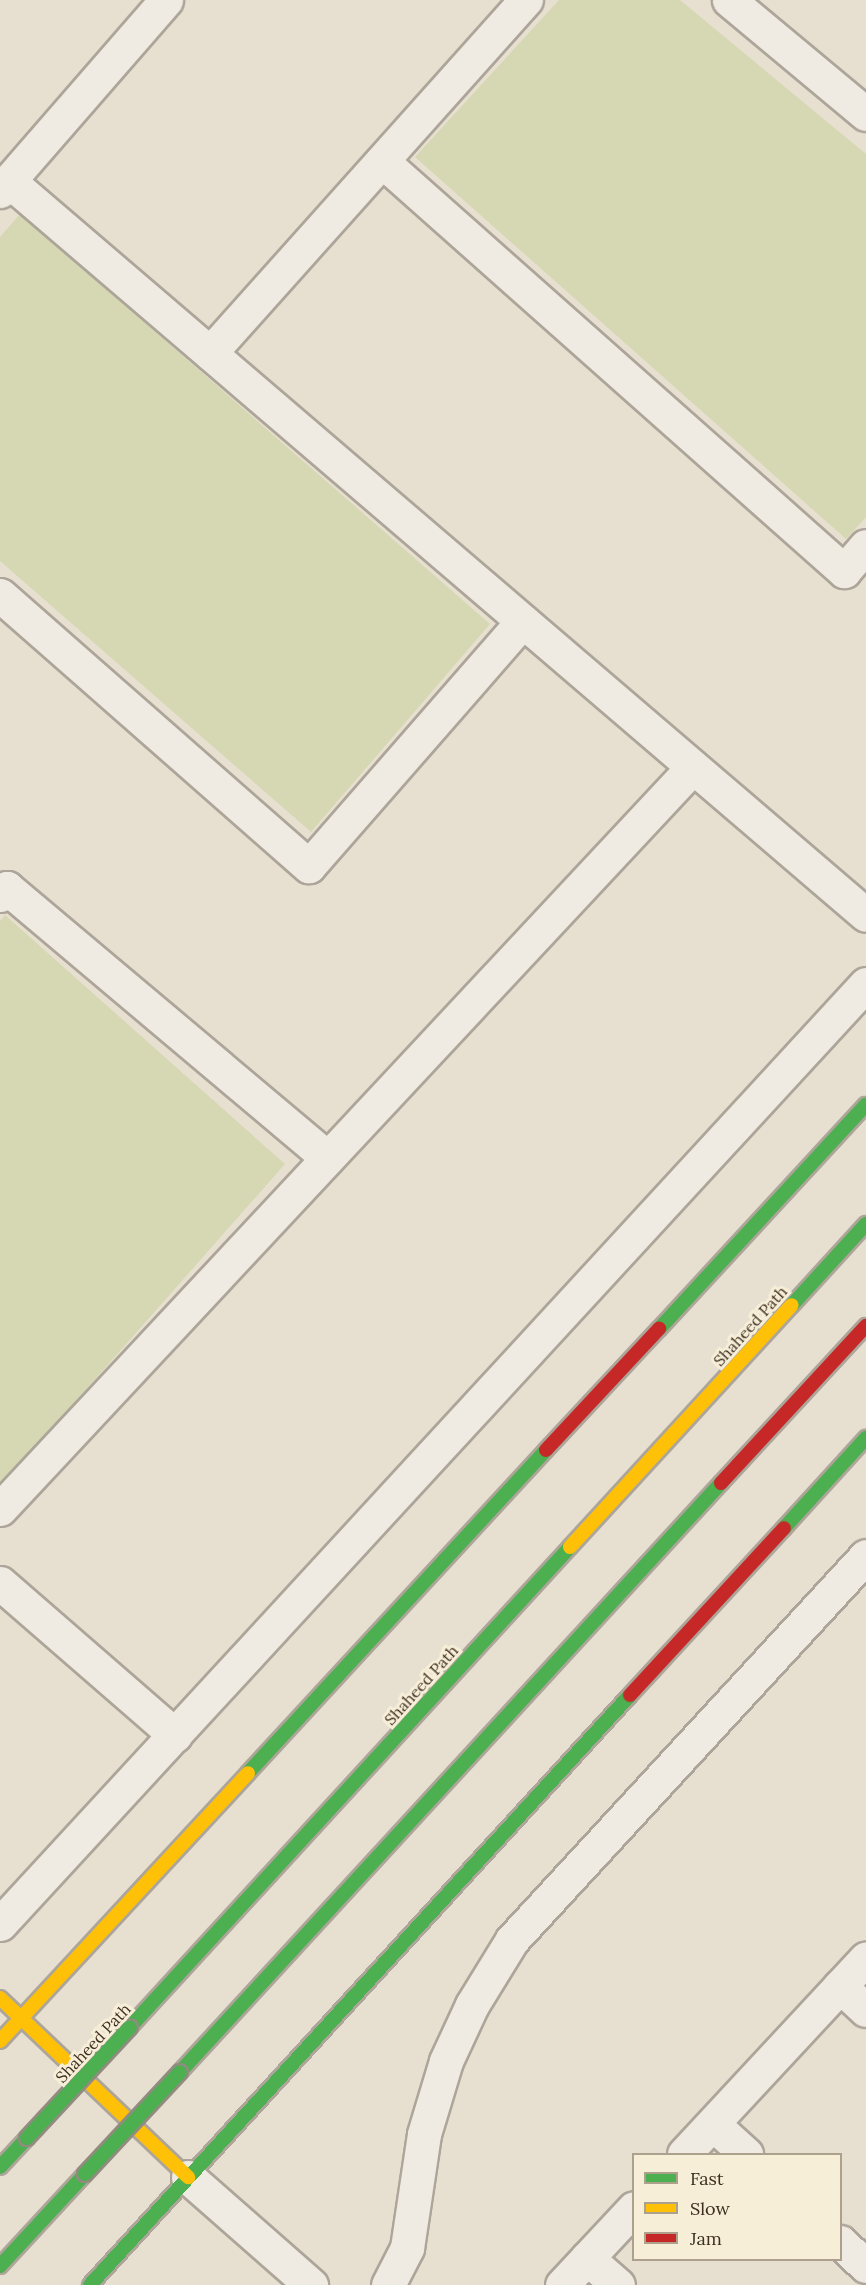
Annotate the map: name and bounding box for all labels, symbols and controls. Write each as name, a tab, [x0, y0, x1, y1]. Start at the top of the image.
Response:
street label: Shaheed Path	[709, 1282, 791, 1370]
street label: Shaheed Path	[380, 1641, 462, 1729]
street label: Shaheed Path	[52, 2000, 134, 2086]
legend	[632, 2153, 842, 2261]
text: Fast	[690, 2167, 724, 2190]
text: Slow	[690, 2197, 730, 2220]
text: Jam	[690, 2227, 722, 2250]

